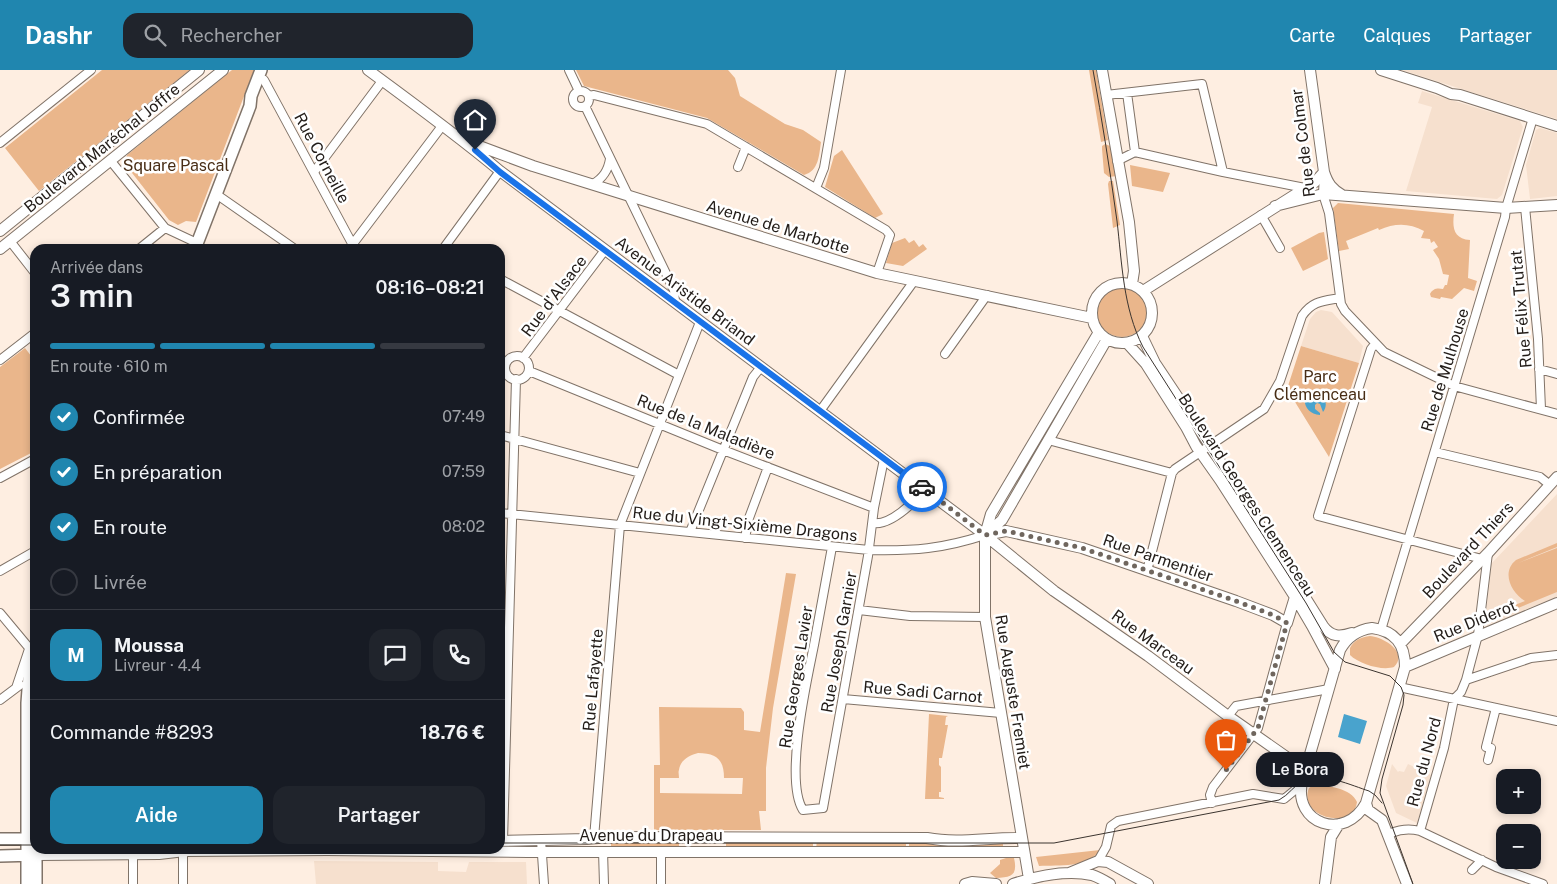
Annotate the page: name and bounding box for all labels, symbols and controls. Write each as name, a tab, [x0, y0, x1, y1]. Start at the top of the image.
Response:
search box	[123, 13, 473, 58]
text: Dashr	[25, 21, 93, 49]
icon: search	[141, 21, 169, 49]
text: Rechercher	[181, 24, 282, 46]
text: Carte	[1289, 25, 1335, 46]
text: Calques	[1363, 25, 1431, 46]
text: Partager	[1459, 25, 1532, 46]
street label: Boulevard Maréchal Joffre	[20, 79, 184, 217]
street label: Rue de Colmar	[1287, 88, 1319, 198]
pin	[454, 99, 496, 150]
icon: home	[461, 106, 489, 134]
street label: Rue Corneille	[290, 110, 354, 206]
park label: Square Pascal	[123, 156, 229, 175]
street label: Avenue de Marbotte	[704, 196, 852, 258]
street label: Avenue Aristide Briand	[612, 232, 758, 350]
street label: Rue Félix Trutat	[1506, 249, 1536, 369]
street label: Rue d'Alsace	[517, 252, 591, 340]
text: Arrivée dans	[50, 258, 143, 277]
text: 08:16–08:21	[376, 276, 485, 298]
text: 3 min	[50, 277, 134, 314]
street label: Rue de Mulhouse	[1417, 306, 1473, 434]
text: En route · 610 m	[50, 357, 168, 376]
park label: Parc Clémenceau	[1274, 367, 1366, 404]
street label: Boulevard Georges Clemenceau	[1174, 390, 1320, 600]
street label: Rue de la Maladière	[634, 391, 778, 463]
icon: check	[50, 403, 78, 431]
text: Confirmée	[93, 406, 185, 428]
text: 07:49	[442, 407, 485, 426]
icon: check	[50, 458, 78, 486]
text: En préparation	[93, 461, 222, 483]
text: 07:59	[442, 462, 485, 481]
courier	[897, 462, 947, 512]
icon: car	[908, 473, 936, 501]
street label: Boulevard Thiers	[1418, 498, 1518, 602]
street label: Rue du Vingt-Sixième Dragons	[632, 503, 858, 545]
icon: check	[50, 513, 78, 541]
text: En route	[93, 516, 167, 538]
text: 08:02	[442, 517, 485, 536]
street label: Rue Parmentier	[1100, 530, 1216, 586]
street label: Rue Joseph Garnier	[817, 570, 861, 714]
text: Livrée	[93, 571, 147, 593]
street label: Rue Diderot	[1431, 596, 1519, 646]
street label: Rue Georges Lavier	[775, 604, 817, 750]
street label: Rue Marceau	[1108, 606, 1198, 678]
street label: Rue Auguste Fremiet	[991, 613, 1035, 771]
street label: Rue Lafayette	[579, 628, 607, 732]
button: chat	[369, 629, 421, 681]
button: phone	[433, 629, 485, 681]
text: Moussa	[114, 634, 184, 656]
text: M	[67, 644, 85, 666]
text: Livreur · 4.4	[114, 656, 201, 675]
street label: Rue Sadi Carnot	[862, 677, 984, 707]
street label: Rue du Nord	[1403, 715, 1445, 809]
pin	[1205, 719, 1247, 770]
text: Commande #8293	[50, 721, 214, 743]
text: 18.76 €	[420, 721, 485, 743]
icon: bag	[1212, 726, 1240, 754]
callout: Le Bora	[1256, 752, 1344, 788]
text: Le Bora	[1271, 760, 1329, 779]
map controls	[1496, 769, 1541, 869]
button: +	[1496, 769, 1541, 814]
button: Aide	[50, 786, 263, 844]
button: Partager	[273, 786, 485, 844]
button: −	[1496, 824, 1541, 869]
street label: Avenue du Drapeau	[579, 826, 723, 845]

